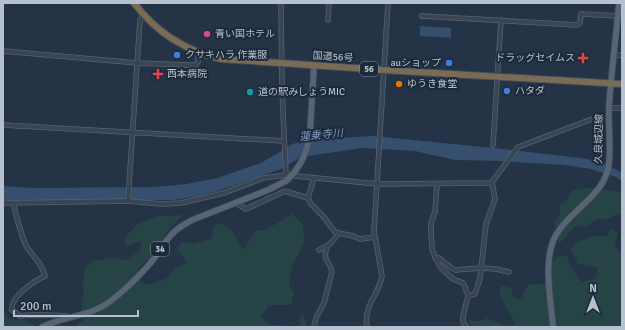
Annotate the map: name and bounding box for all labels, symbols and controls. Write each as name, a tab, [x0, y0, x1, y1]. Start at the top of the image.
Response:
place label: 青い国ホテル	[215, 28, 275, 40]
marker: 青い国ホテル	[202, 29, 212, 39]
place label: クサキハラ 作業服	[185, 49, 267, 61]
marker: クサキハラ 作業服	[172, 50, 182, 60]
street label: 国道56号	[312, 50, 354, 64]
place label: ドラッグセイムス	[495, 52, 575, 64]
marker: ドラッグセイムス	[578, 53, 588, 63]
place label: auショップ	[390, 57, 441, 69]
marker: auショップ	[444, 58, 454, 68]
road number: 56	[360, 62, 378, 76]
marker: 西本病院	[152, 68, 164, 80]
place label: 西本病院	[167, 68, 207, 80]
place label: ゆうき食堂	[407, 78, 457, 90]
marker: ゆうき食堂	[394, 79, 404, 89]
place label: ハタダ	[515, 85, 545, 97]
place label: 道の駅みしょうMIC	[258, 86, 345, 98]
marker: ハタダ	[502, 86, 512, 96]
marker: 道の駅みしょうMIC	[245, 87, 255, 97]
street label: 久良城辺線	[593, 114, 605, 164]
water label: 蓮乗寺川	[299, 127, 344, 143]
road number: 34	[151, 242, 169, 256]
north arrow	[573, 278, 613, 318]
text: N	[589, 282, 597, 295]
scale bar	[14, 292, 138, 318]
text: 200 m	[20, 299, 52, 314]

